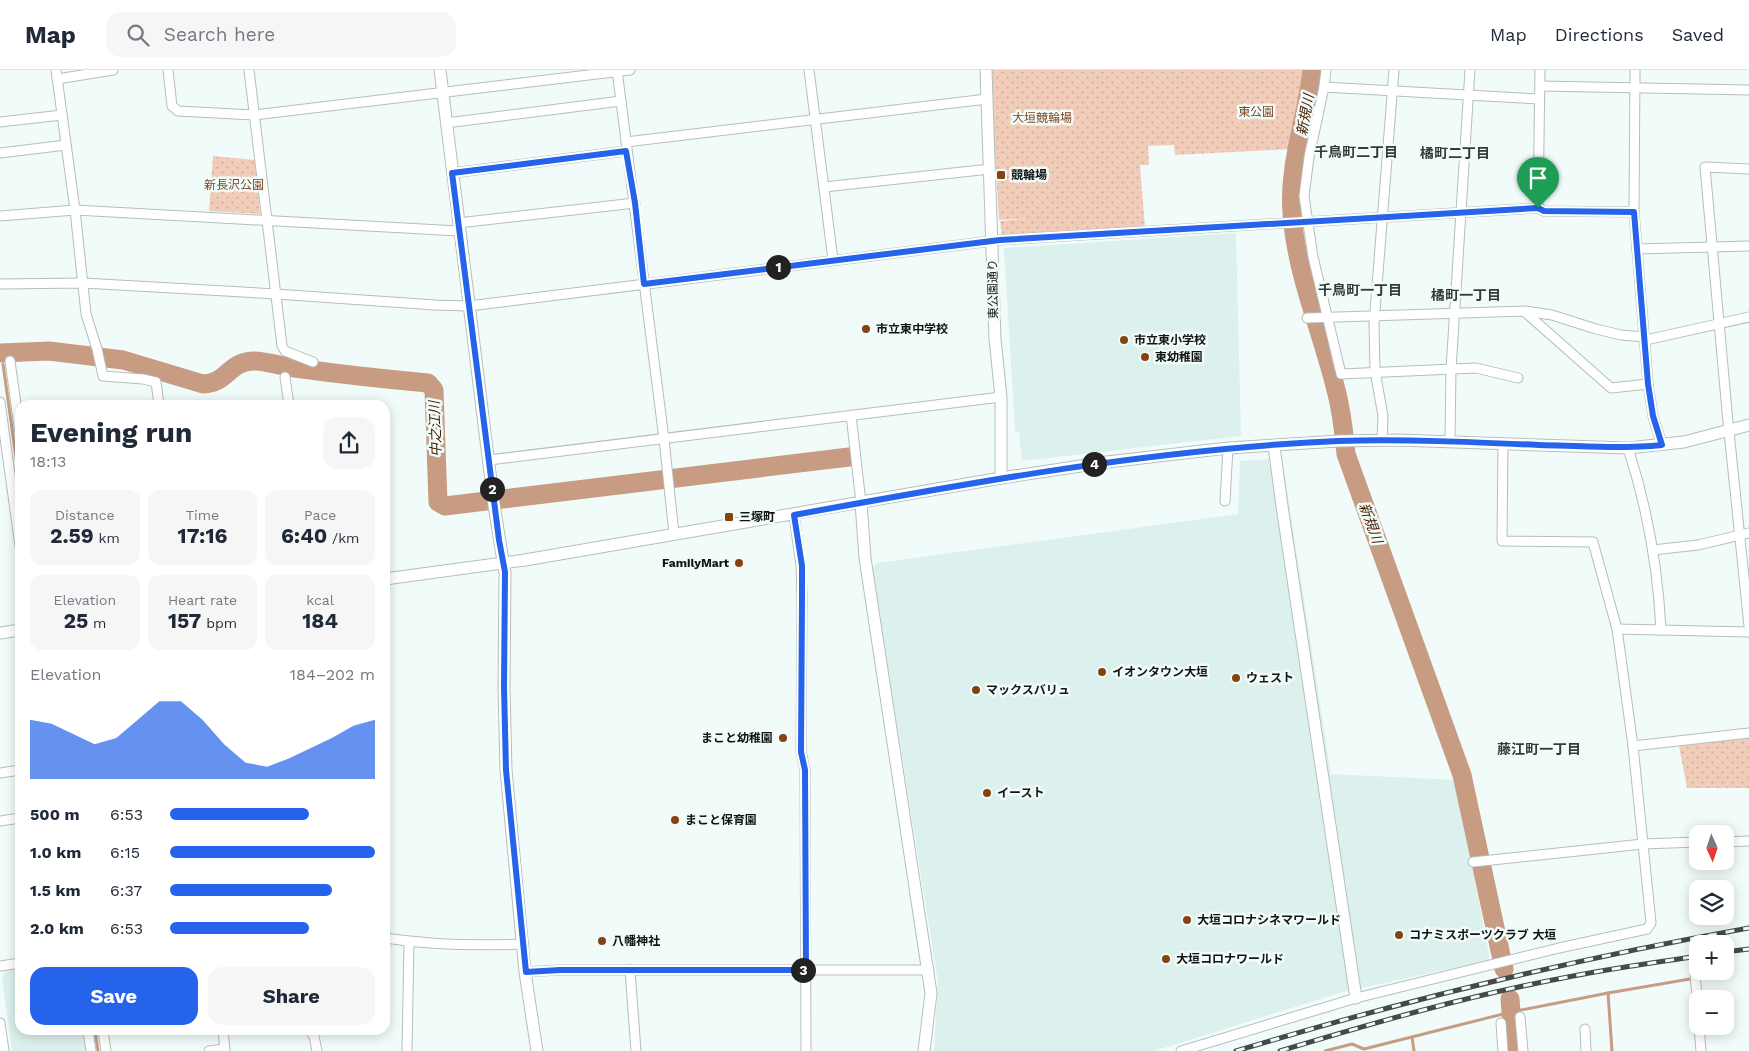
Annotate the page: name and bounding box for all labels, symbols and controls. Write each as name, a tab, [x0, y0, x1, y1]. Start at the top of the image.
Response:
search box	[106, 12, 456, 57]
text: Map	[25, 21, 76, 49]
icon: search	[124, 21, 152, 49]
text: Search here	[164, 23, 275, 46]
text: Map	[1490, 24, 1527, 45]
text: Directions	[1555, 24, 1644, 45]
text: Saved	[1672, 24, 1724, 45]
water label: 新規川	[1293, 91, 1317, 137]
park label: 東公園	[1238, 105, 1274, 119]
park label: 大垣競輪場	[1012, 111, 1072, 125]
district label: 千鳥町二丁目	[1314, 144, 1398, 160]
district label: 橘町二丁目	[1420, 145, 1490, 161]
pin	[1517, 157, 1559, 208]
icon: arrive	[1524, 164, 1552, 192]
place label: 競輪場	[1011, 168, 1047, 182]
marker: 競輪場	[995, 169, 1007, 181]
park label: 新長沢公園	[204, 178, 264, 192]
pin: 1	[766, 254, 790, 280]
text: 1	[775, 259, 782, 275]
street label: 東公園通り	[985, 259, 1001, 319]
district label: 千鳥町一丁目	[1318, 282, 1402, 298]
district label: 橘町一丁目	[1431, 287, 1501, 303]
place label: 市立東中学校	[876, 322, 948, 336]
marker: 市立東中学校	[860, 323, 872, 335]
place label: 市立東小学校	[1134, 333, 1206, 347]
marker: 市立東小学校	[1118, 334, 1130, 346]
place label: 東幼稚園	[1155, 350, 1203, 364]
marker: 東幼稚園	[1139, 351, 1151, 363]
water label: 中之江川	[426, 399, 444, 457]
text: Evening run	[30, 416, 192, 449]
button: share	[323, 417, 375, 469]
text: 18:13	[30, 452, 66, 471]
pin: 4	[1082, 452, 1106, 476]
text: 4	[1090, 456, 1099, 472]
pin: 2	[480, 476, 504, 502]
text: 2	[488, 481, 497, 497]
water label: 新規川	[1356, 501, 1386, 547]
text: Distance	[55, 507, 115, 523]
text: Time	[186, 507, 219, 523]
text: Pace	[304, 507, 336, 523]
place label: 三塚町	[739, 510, 775, 524]
marker: 三塚町	[723, 511, 735, 523]
text: 2.59	[50, 523, 94, 548]
text: 17:16	[178, 523, 227, 548]
text: 6:40	[281, 523, 327, 548]
text: km	[94, 530, 120, 546]
text: /km	[327, 530, 359, 546]
place label: FamilyMart	[662, 556, 730, 570]
marker: FamilyMart	[733, 557, 745, 569]
text: Elevation	[54, 592, 116, 608]
text: Heart rate	[168, 592, 237, 608]
text: kcal	[306, 592, 334, 608]
text: 25	[63, 608, 88, 633]
text: 157	[168, 608, 201, 633]
text: 184	[302, 608, 338, 633]
text: m	[88, 615, 106, 631]
text: bpm	[201, 615, 237, 631]
text: Elevation	[30, 665, 101, 684]
text: 184–202 m	[290, 665, 375, 684]
place label: イオンタウン大垣	[1112, 665, 1208, 679]
marker: イオンタウン大垣	[1096, 666, 1108, 678]
place label: ウェスト	[1246, 671, 1294, 685]
marker: ウェスト	[1230, 672, 1242, 684]
place label: マックスバリュ	[986, 683, 1070, 697]
marker: マックスバリュ	[970, 684, 982, 696]
place label: まこと幼稚園	[701, 731, 773, 745]
marker: まこと幼稚園	[777, 732, 789, 744]
district label: 藤江町一丁目	[1497, 741, 1581, 757]
place label: イースト	[997, 786, 1044, 800]
marker: イースト	[981, 787, 993, 799]
text: 500 m	[30, 805, 80, 824]
text: 6:53	[110, 805, 143, 824]
place label: まこと保育園	[685, 813, 757, 827]
marker: まこと保育園	[669, 814, 681, 826]
north arrow	[1689, 825, 1734, 870]
map controls	[1689, 825, 1734, 1035]
text: 1.0 km	[30, 843, 81, 862]
text: 6:15	[110, 843, 140, 862]
button: layers	[1689, 880, 1734, 925]
text: 1.5 km	[30, 881, 80, 900]
text: 6:37	[110, 881, 142, 900]
place label: 大垣コロナシネマワールド	[1197, 913, 1341, 927]
marker: 大垣コロナシネマワールド	[1181, 914, 1193, 926]
text: 2.0 km	[30, 919, 84, 938]
text: 6:53	[110, 919, 143, 938]
place label: コナミスポーツクラブ 大垣	[1409, 928, 1556, 942]
marker: コナミスポーツクラブ 大垣	[1393, 929, 1405, 941]
place label: 八幡神社	[612, 934, 660, 948]
marker: 八幡神社	[596, 935, 608, 947]
button: +	[1689, 935, 1734, 980]
place label: 大垣コロナワールド	[1176, 952, 1284, 966]
marker: 大垣コロナワールド	[1160, 953, 1172, 965]
pin: 3	[790, 958, 816, 982]
text: 3	[799, 962, 808, 978]
button: Save	[30, 967, 198, 1025]
button: Share	[208, 967, 375, 1025]
button: −	[1689, 990, 1734, 1035]

